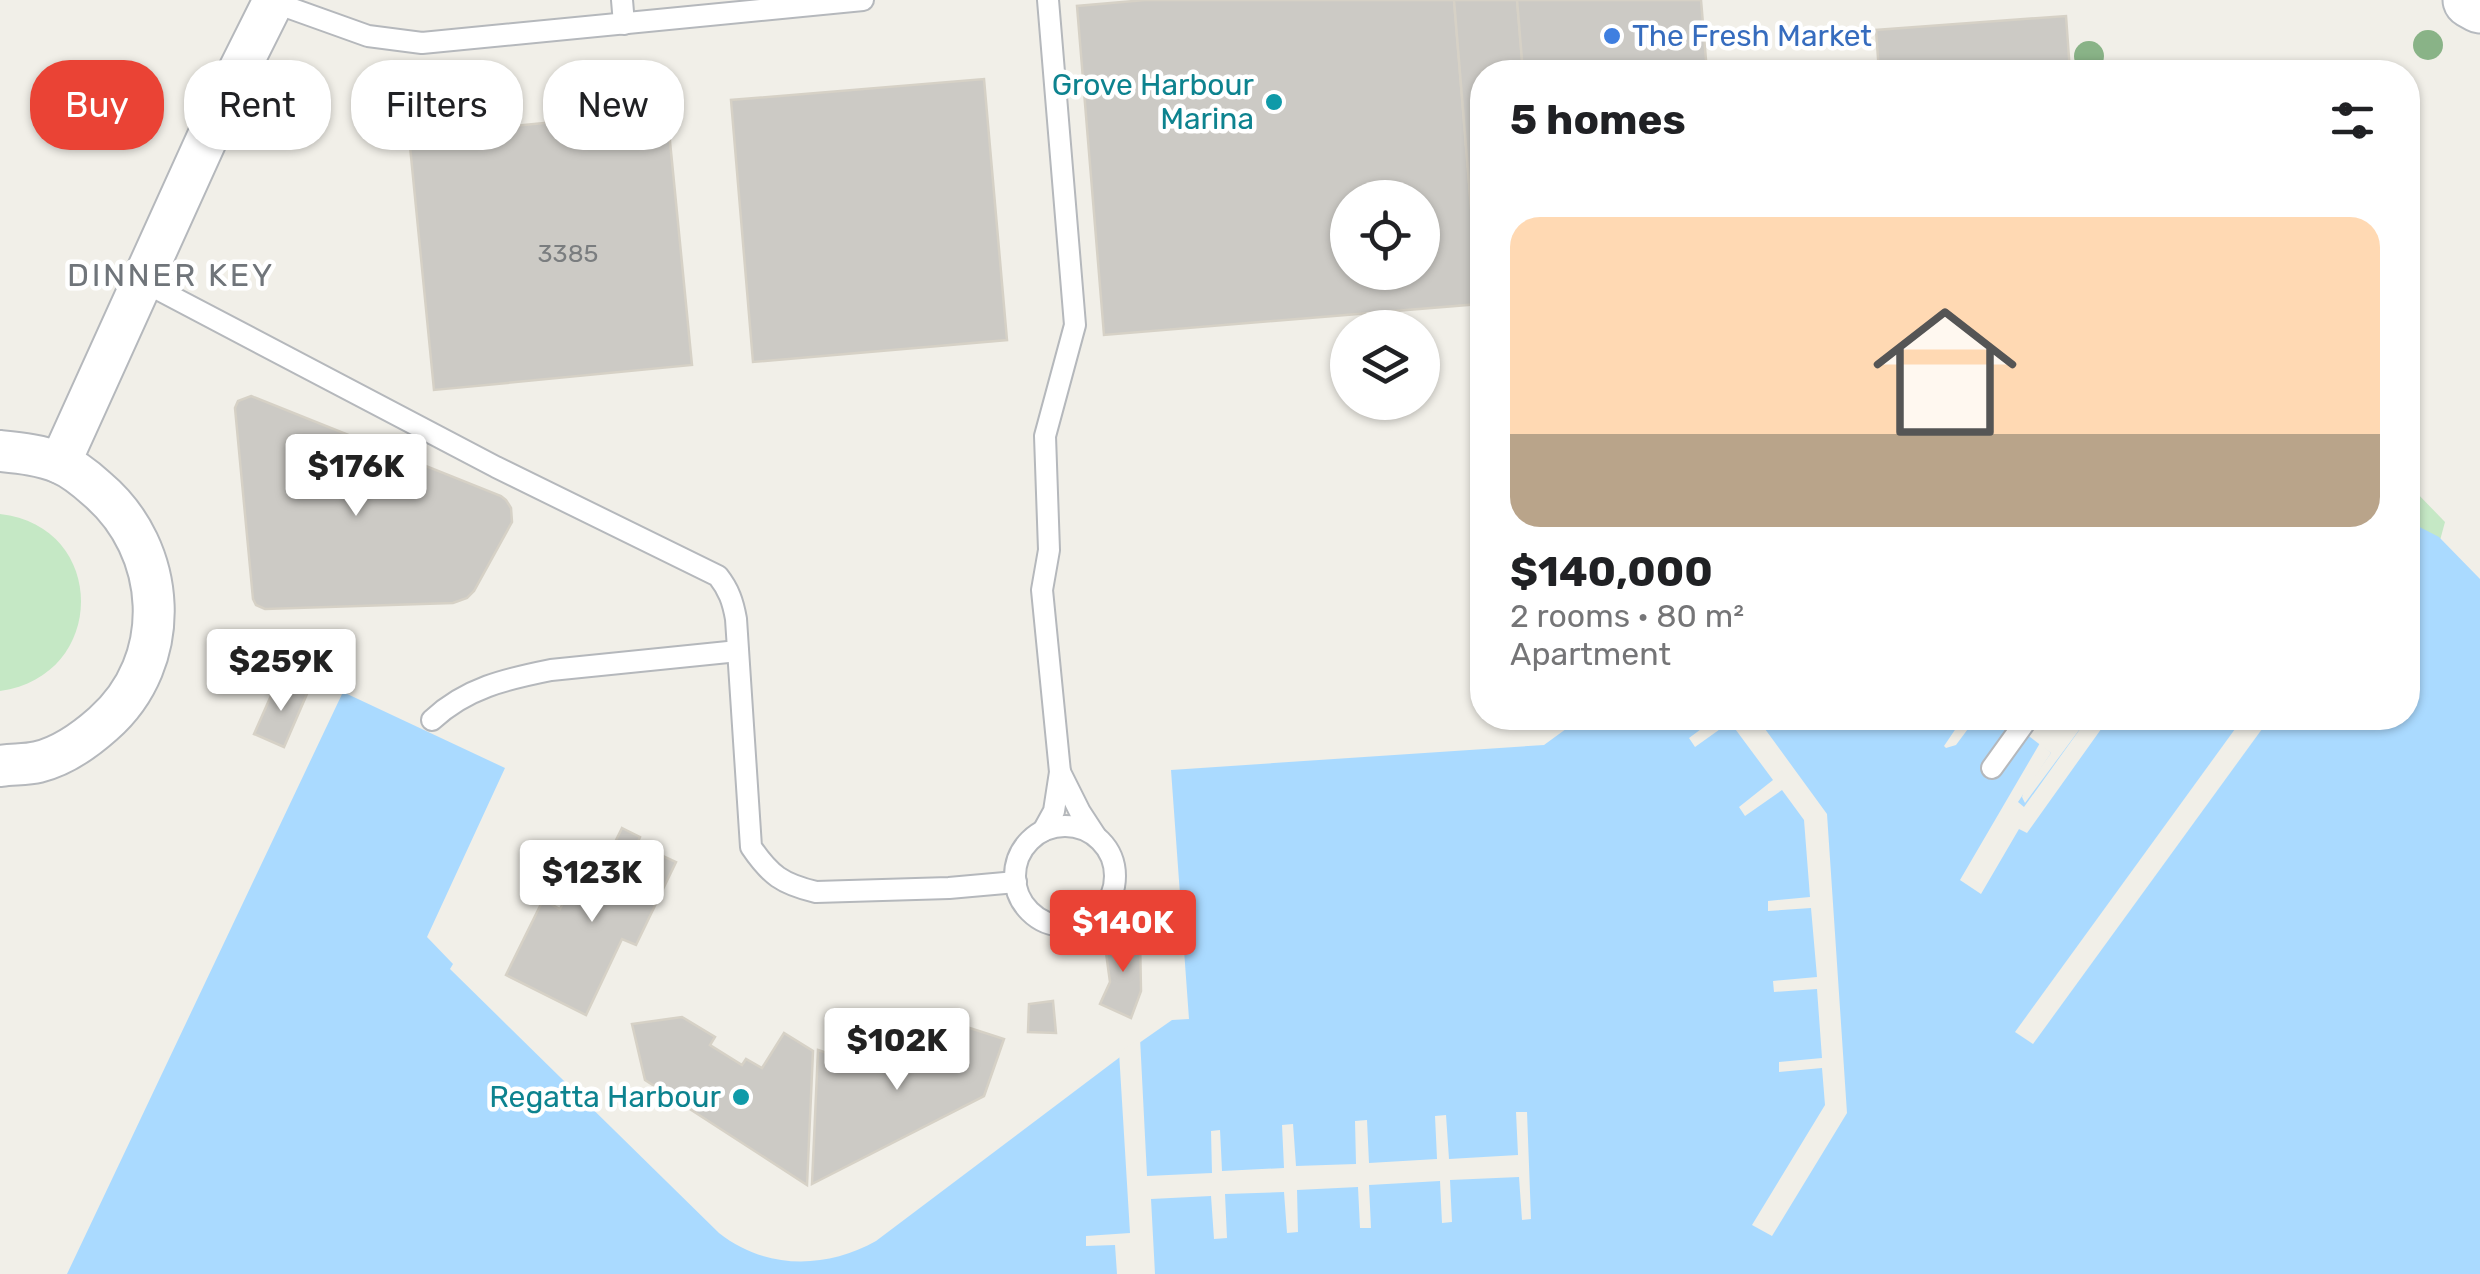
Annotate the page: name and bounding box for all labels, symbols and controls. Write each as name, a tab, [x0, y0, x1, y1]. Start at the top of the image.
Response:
place label: The Fresh Market	[1632, 18, 1872, 54]
marker: The Fresh Market	[1601, 25, 1623, 47]
chip: Buy	[30, 60, 164, 150]
chip: Rent	[184, 60, 331, 150]
chip: Filters	[351, 60, 523, 150]
chip: New	[543, 60, 684, 150]
place label: Grove Harbour Marina	[1052, 67, 1255, 137]
marker: Grove Harbour Marina	[1263, 91, 1285, 113]
icon: filters	[2325, 93, 2380, 148]
text: 5 homes	[1510, 95, 1686, 145]
map controls	[1330, 180, 1440, 420]
button: locate	[1330, 180, 1440, 290]
house number: 3385	[538, 239, 598, 268]
district label: DINNER KEY	[67, 256, 275, 294]
icon: home	[1855, 282, 2035, 462]
button: layers	[1330, 310, 1440, 420]
pin: $176K	[286, 434, 426, 519]
text: $176K	[308, 447, 404, 485]
text: $140,000	[1510, 547, 1713, 597]
text: 2 rooms · 80 m²	[1510, 597, 1744, 635]
pin: $259K	[211, 629, 351, 714]
text: Apartment	[1510, 635, 1671, 673]
text: $259K	[229, 642, 333, 680]
pin: $123K	[522, 840, 662, 925]
text: $123K	[542, 853, 642, 891]
pin: $140K	[1053, 890, 1193, 975]
text: $140K	[1072, 903, 1174, 941]
pin: $102K	[827, 1008, 967, 1093]
text: $102K	[846, 1021, 948, 1059]
place label: Regatta Harbour	[489, 1079, 722, 1115]
marker: Regatta Harbour	[730, 1086, 752, 1108]

